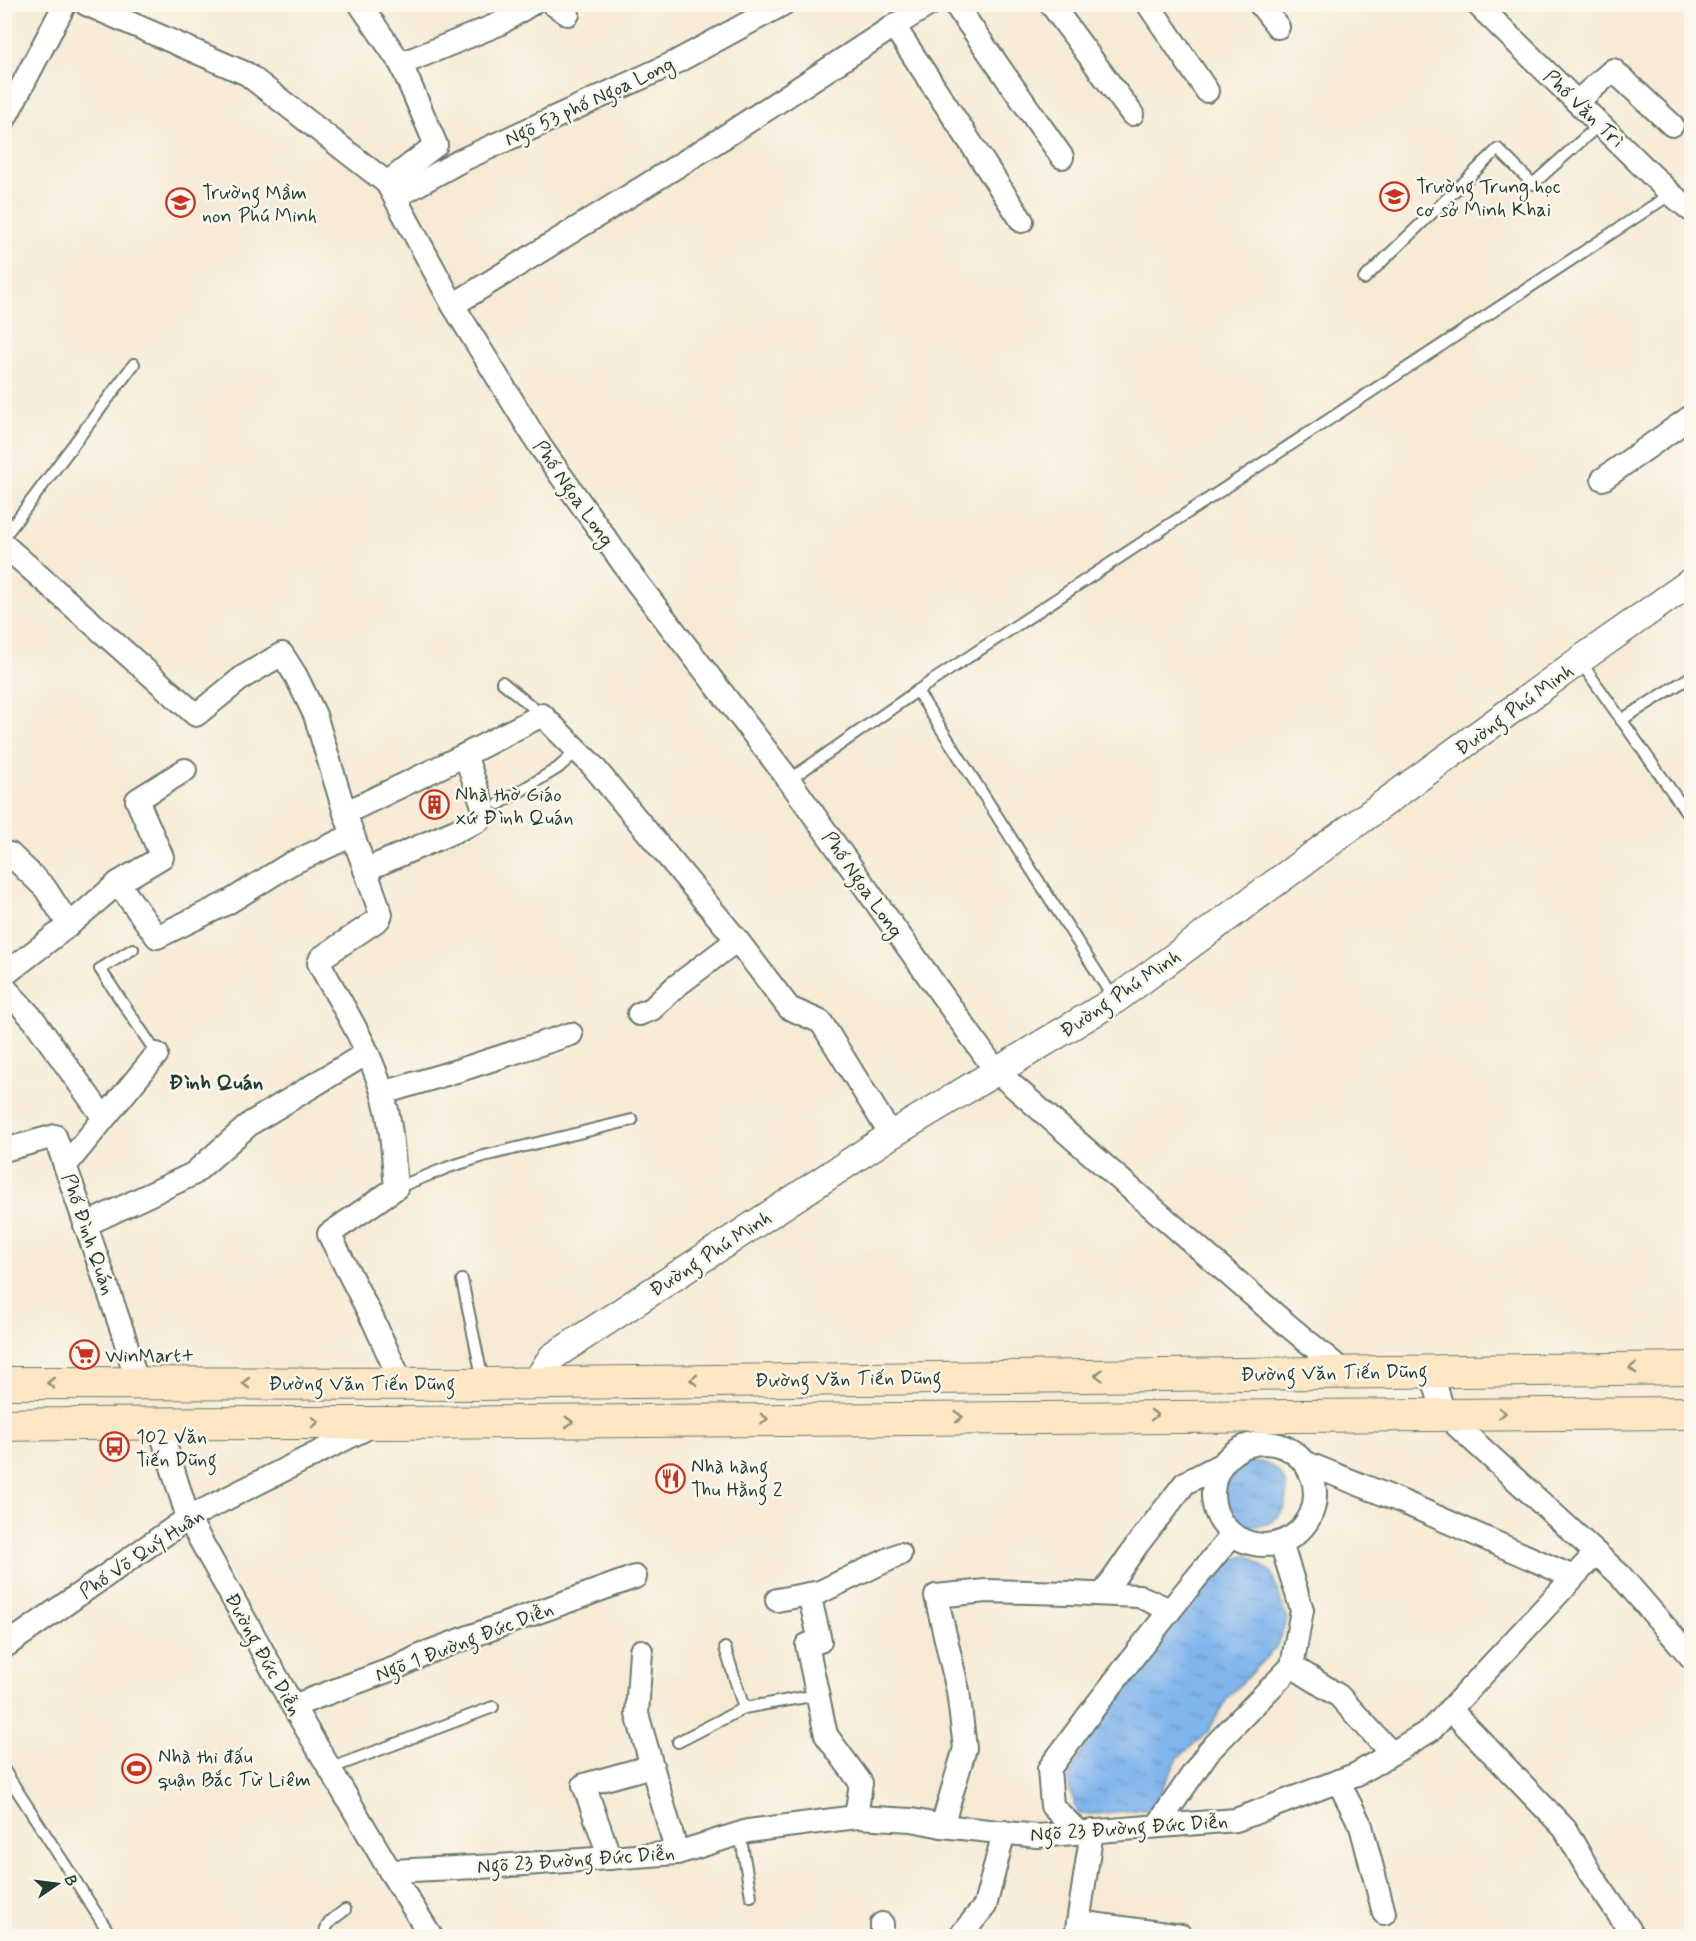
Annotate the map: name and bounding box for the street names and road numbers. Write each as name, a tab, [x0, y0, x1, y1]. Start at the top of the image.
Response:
street label: Ngõ 53 phố Ngọa Long	[501, 51, 680, 155]
street label: Phố Văn Trì	[1537, 64, 1629, 154]
street label: Phố Ngọa Long	[524, 435, 620, 554]
street label: Đường Phú Minh	[1450, 658, 1581, 764]
street label: Phố Ngọa Long	[813, 826, 909, 945]
street label: Đường Phú Minh	[1055, 944, 1188, 1046]
street label: Phố Đình Quán	[54, 1170, 121, 1299]
street label: Đường Phú Minh	[645, 1205, 778, 1305]
street label: Đường Văn Tiến Dũng	[1240, 1358, 1428, 1391]
street label: Đường Văn Tiến Dũng	[754, 1364, 942, 1397]
street label: Đường Văn Tiến Dũng	[269, 1371, 455, 1400]
street label: Phố Võ Quý Huân	[74, 1503, 209, 1606]
street label: Đường Đức Diễn	[216, 1588, 308, 1722]
street label: Ngõ 1 Đường Đức Diễn	[372, 1596, 558, 1691]
street label: Ngõ 23 Đường Đức Diễn	[1029, 1808, 1229, 1851]
street label: Ngõ 23 Đường Đức Diễn	[476, 1840, 676, 1883]

